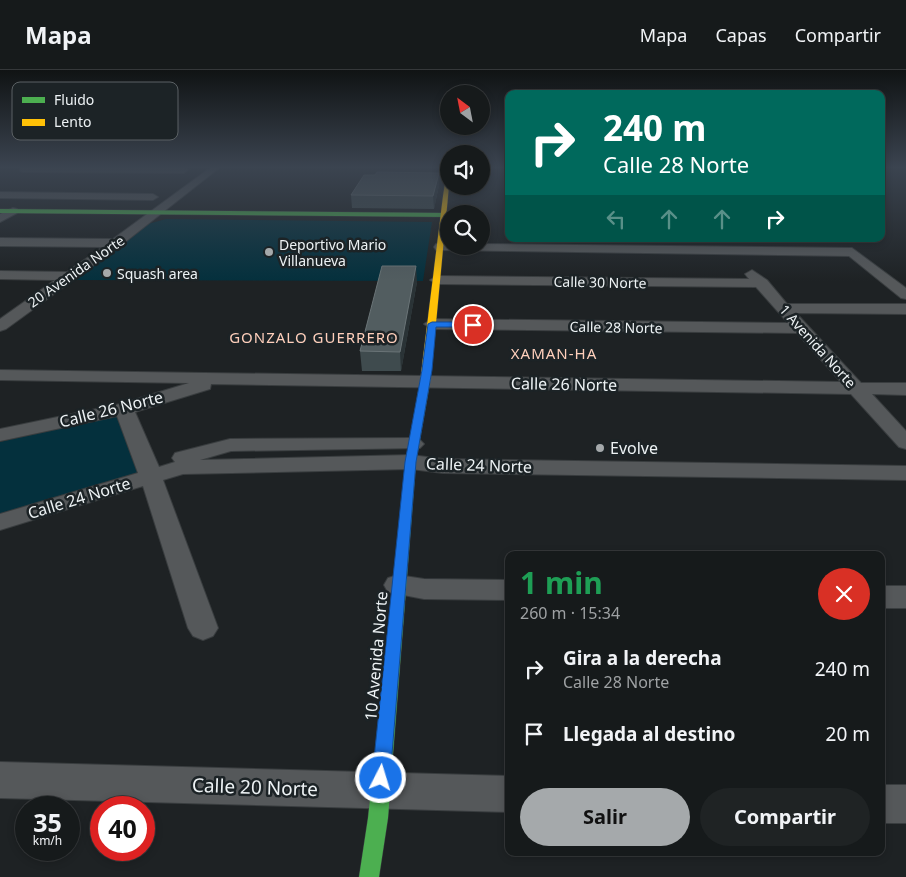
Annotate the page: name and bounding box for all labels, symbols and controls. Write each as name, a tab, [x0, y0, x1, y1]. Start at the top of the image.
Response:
text: Mapa	[25, 18, 92, 51]
text: Mapa	[640, 23, 687, 47]
text: Capas	[715, 23, 767, 47]
text: Compartir	[795, 23, 881, 47]
legend	[12, 82, 178, 140]
north arrow	[440, 85, 490, 135]
map controls	[440, 85, 490, 255]
text: Fluido	[54, 90, 94, 109]
text: 240 m	[603, 104, 706, 151]
icon: right	[520, 110, 585, 175]
text: Lento	[54, 112, 91, 131]
button: sound	[440, 145, 490, 195]
text: Calle 28 Norte	[603, 149, 749, 179]
button: search	[440, 205, 490, 255]
icon: left	[602, 205, 630, 233]
icon: ahead	[655, 205, 683, 233]
icon: ahead	[708, 205, 736, 233]
icon: right	[761, 205, 789, 233]
street label: 20 Avenida Norte	[24, 231, 128, 311]
place label: Deportivo Mario Villanueva	[279, 235, 386, 270]
marker: Deportivo Mario Villanueva	[263, 246, 275, 258]
place label: Squash area	[117, 264, 198, 283]
marker: Squash area	[101, 267, 113, 279]
street label: Calle 30 Norte	[553, 272, 647, 292]
street label: 1 Avenida Norte	[776, 300, 861, 392]
pin	[452, 304, 494, 346]
icon: arrive	[459, 311, 487, 339]
street label: Calle 28 Norte	[569, 317, 663, 337]
district label: GONZALO GUERRERO	[229, 327, 399, 347]
district label: XAMAN-HA	[511, 343, 597, 363]
street label: Calle 26 Norte	[511, 372, 617, 396]
street label: Calle 26 Norte	[57, 385, 165, 433]
place label: Evolve	[610, 437, 658, 459]
marker: Evolve	[594, 442, 606, 454]
street label: Calle 24 Norte	[426, 452, 532, 478]
street label: Calle 24 Norte	[25, 472, 133, 524]
text: 1 min	[520, 562, 603, 603]
button: close	[818, 568, 870, 620]
street label: 10 Avenida Norte	[359, 590, 393, 722]
text: 260 m · 15:34	[520, 602, 620, 624]
text: Gira a la derecha	[563, 645, 722, 671]
icon: right	[520, 655, 548, 683]
text: 240 m	[815, 656, 870, 682]
text: Calle 28 Norte	[563, 671, 669, 693]
icon: arrive	[520, 720, 548, 748]
text: Llegada al destino	[563, 721, 735, 747]
text: 20 m	[826, 721, 870, 747]
position arrow	[354, 751, 406, 803]
street label: Calle 20 Norte	[191, 772, 319, 802]
button: Salir	[520, 788, 690, 846]
button: Compartir	[700, 788, 870, 846]
speed limit sign: 40	[90, 796, 155, 861]
text: 35	[33, 805, 62, 839]
text: km/h	[33, 832, 62, 849]

